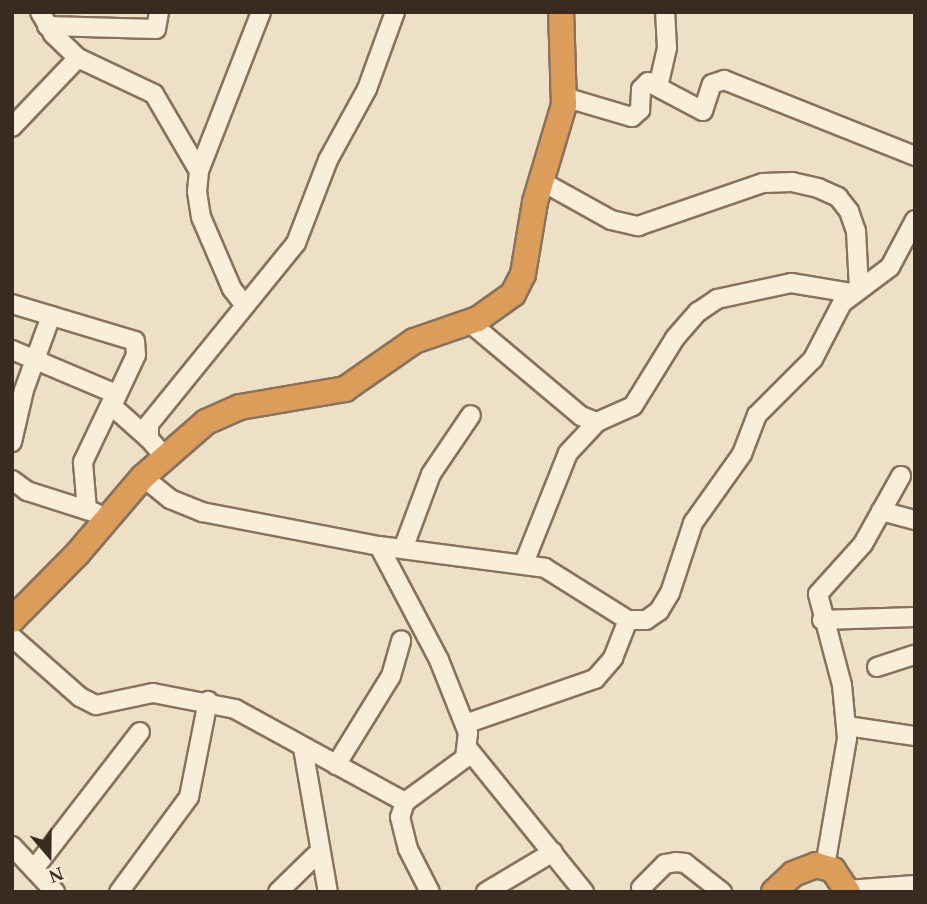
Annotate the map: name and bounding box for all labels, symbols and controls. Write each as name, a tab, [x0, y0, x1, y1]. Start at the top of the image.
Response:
north arrow	[14, 820, 84, 890]
text: N	[46, 863, 66, 887]

